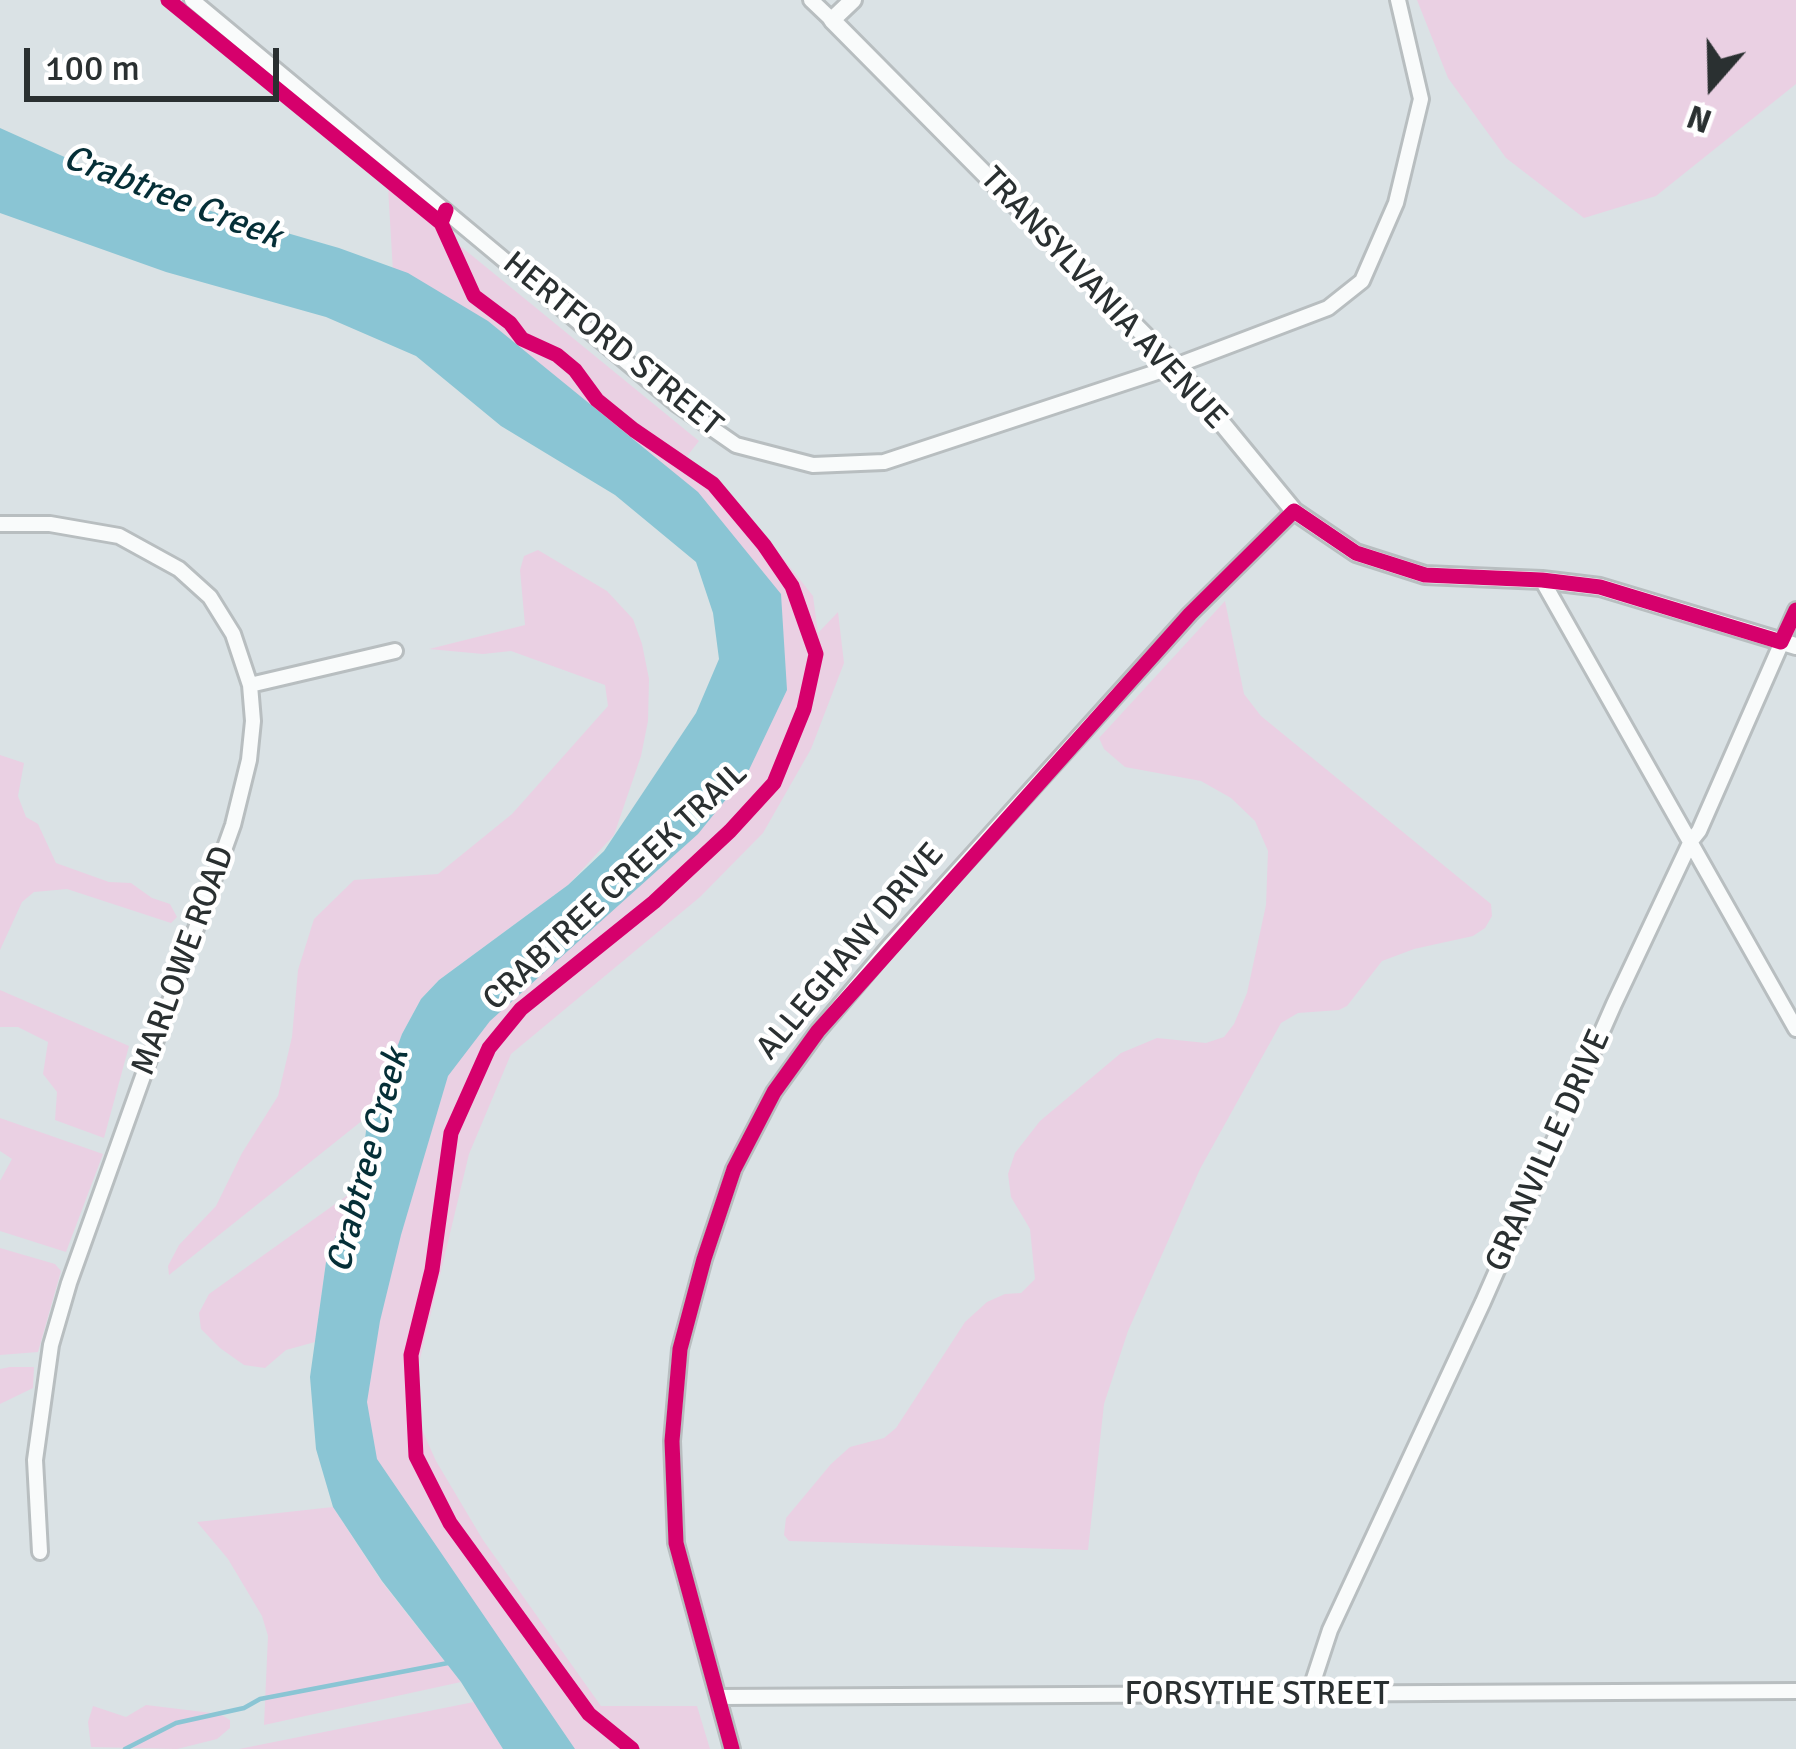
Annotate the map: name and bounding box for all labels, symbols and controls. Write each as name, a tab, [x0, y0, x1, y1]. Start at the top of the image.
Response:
scale bar	[30, 24, 285, 98]
north arrow	[1652, 24, 1772, 144]
text: 100 m	[45, 46, 140, 91]
text: N	[1682, 95, 1717, 141]
water label: Crabtree Creek	[57, 137, 287, 259]
street label: TRANSYLVANIA AVENUE	[971, 160, 1235, 438]
street label: HERTFORD STREET	[494, 244, 730, 446]
street label: CRABTREE CREEK TRAIL	[476, 754, 756, 1020]
street label: ALLEGHANY DRIVE	[749, 836, 953, 1068]
street label: MARLOWE ROAD	[124, 841, 244, 1081]
street label: GRANVILLE DRIVE	[1478, 1024, 1620, 1278]
water label: Crabtree Creek	[318, 1045, 420, 1277]
street label: FORSYTHE STREET	[1125, 1675, 1389, 1715]

